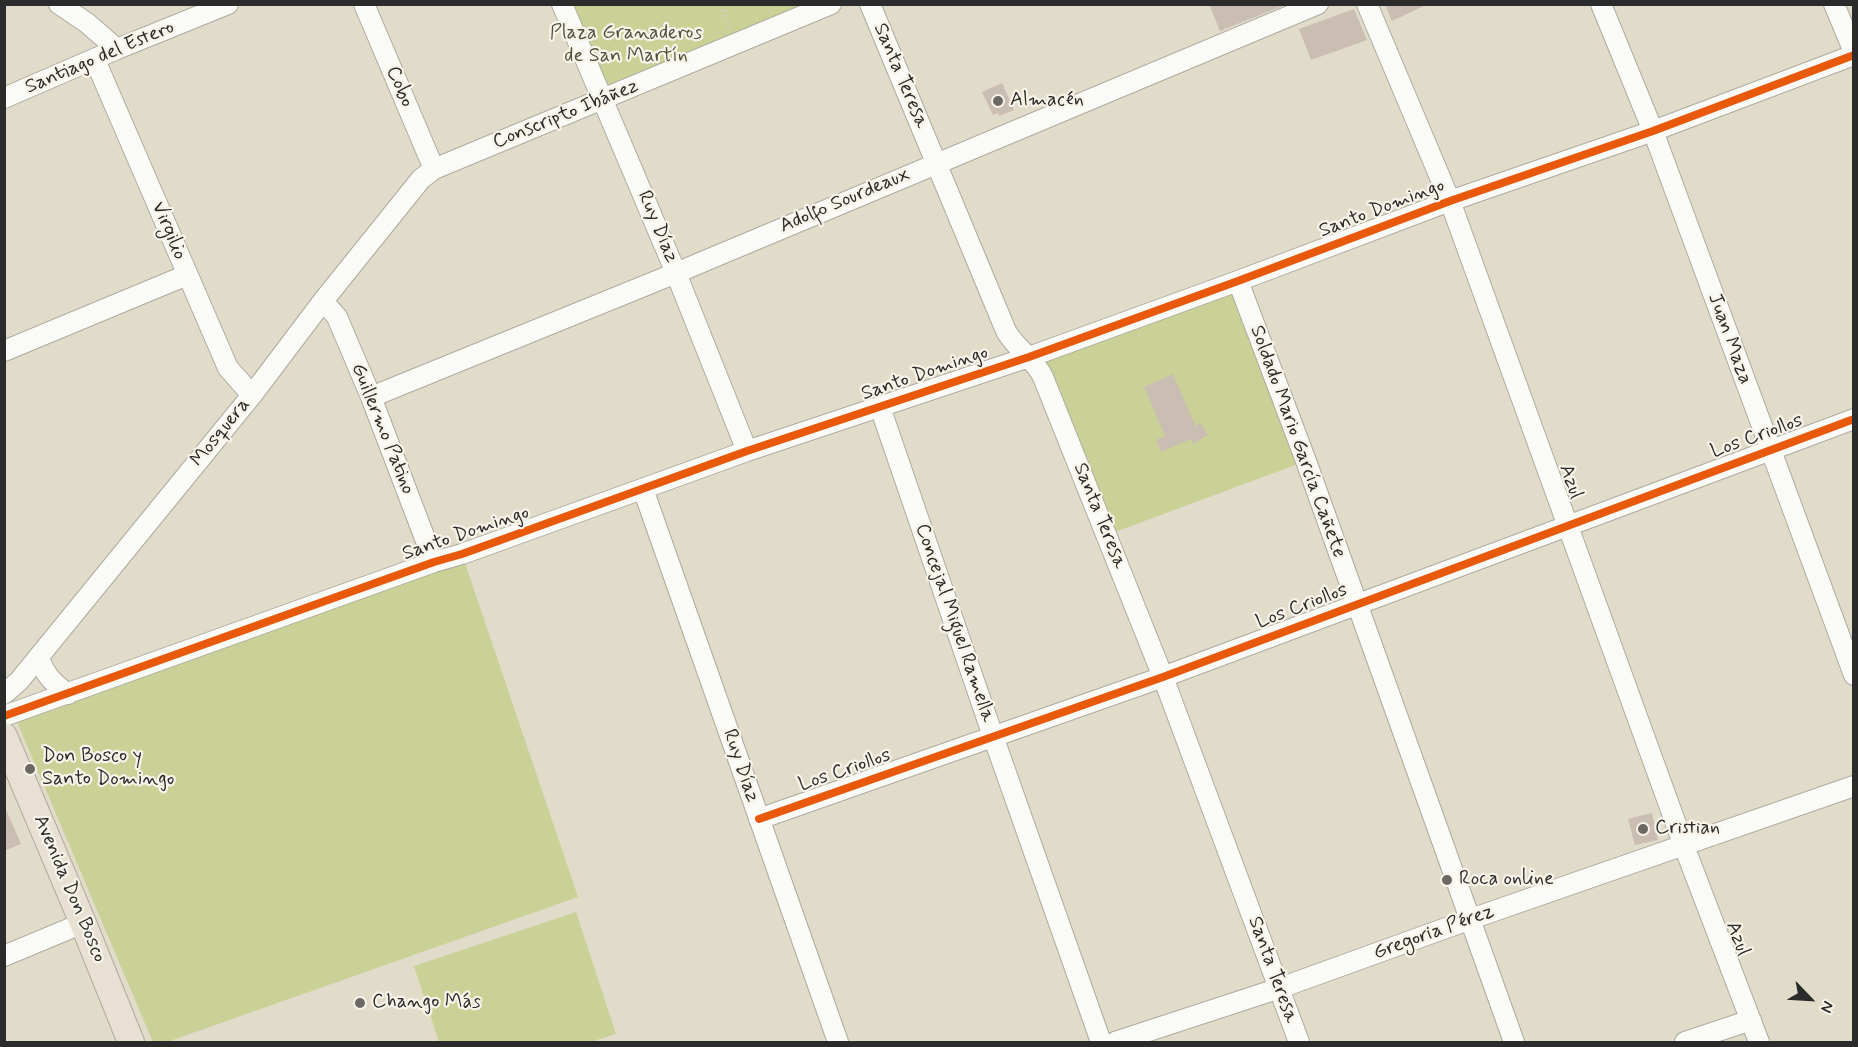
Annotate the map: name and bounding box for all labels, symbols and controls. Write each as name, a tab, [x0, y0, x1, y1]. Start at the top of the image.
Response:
street label: Santiago del Estero	[22, 16, 178, 100]
street label: Santa Teresa	[867, 20, 933, 132]
park label: Plaza Granaderos de San Martín	[550, 22, 702, 69]
street label: Cobo	[380, 63, 418, 111]
street label: Conscripto Ibáñez	[490, 75, 642, 155]
place label: Almacén	[1010, 89, 1084, 113]
marker: Almacén	[991, 94, 1005, 108]
street label: Adolfo Sourdeaux	[776, 163, 914, 239]
street label: Santo Domingo	[1316, 174, 1448, 244]
street label: Ruy Díaz	[631, 187, 683, 267]
street label: Virgilio	[145, 198, 191, 264]
street label: Juan Maza	[1701, 290, 1757, 388]
street label: Soldado Mario García Cañete	[1244, 322, 1350, 562]
street label: Santo Domingo	[858, 341, 992, 407]
street label: Guillermo Patino	[345, 360, 419, 498]
street label: Mosquera	[186, 394, 256, 472]
street label: Los Criollos	[1708, 409, 1806, 465]
street label: Santa Teresa	[1067, 460, 1131, 572]
street label: Azul	[1553, 462, 1587, 502]
street label: Santo Domingo	[399, 501, 533, 567]
street label: Concejal Miguel Ramella	[909, 521, 999, 725]
street label: Los Criollos	[1253, 579, 1351, 635]
street label: Ruy Díaz	[716, 726, 764, 806]
street label: Los Criollos	[796, 744, 894, 798]
place label: Don Bosco y Santo Domingo	[42, 745, 175, 792]
marker: Don Bosco y Santo Domingo	[23, 762, 37, 776]
street label: Avenida Don Bosco	[27, 812, 111, 966]
place label: Cristian	[1655, 817, 1720, 841]
marker: Cristian	[1636, 822, 1650, 836]
place label: Roca online	[1459, 868, 1554, 892]
marker: Roca online	[1440, 873, 1454, 887]
street label: Gregoria Pérez	[1370, 900, 1498, 966]
street label: Santa Teresa	[1242, 913, 1302, 1027]
street label: Azul	[1720, 918, 1754, 960]
north arrow	[1780, 969, 1840, 1029]
place label: Chango Más	[372, 991, 481, 1015]
marker: Chango Más	[353, 996, 367, 1010]
text: N	[1815, 998, 1839, 1016]

